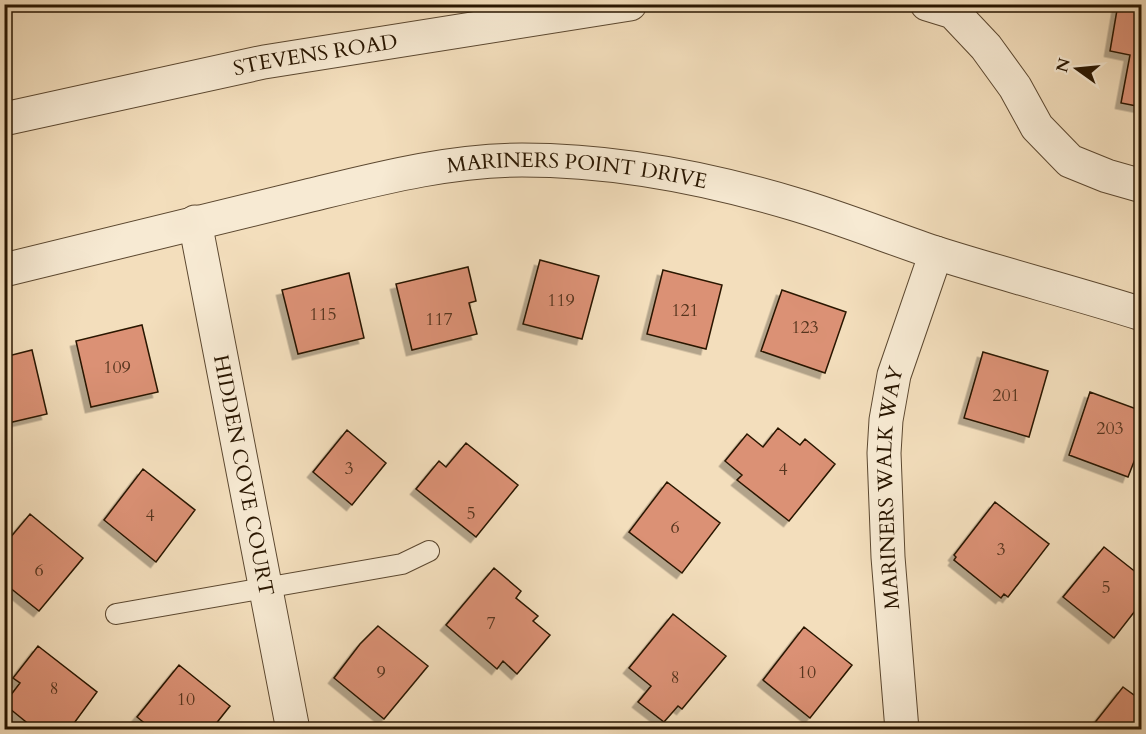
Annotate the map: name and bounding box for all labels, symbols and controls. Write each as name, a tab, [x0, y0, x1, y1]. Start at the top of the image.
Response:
street label: STEVENS ROAD	[230, 27, 400, 83]
north arrow	[1047, 39, 1107, 99]
text: N	[1051, 56, 1076, 75]
street label: MARINERS POINT DRIVE	[445, 146, 710, 196]
house number: 119	[547, 288, 575, 313]
house number: 121	[671, 298, 699, 323]
house number: 115	[309, 302, 337, 327]
house number: 117	[425, 307, 453, 332]
house number: 123	[791, 315, 819, 340]
street label: HIDDEN COVE COURT	[206, 352, 281, 598]
house number: 109	[103, 355, 131, 380]
street label: MARINERS WALK WAY	[870, 362, 911, 611]
house number: 201	[992, 383, 1020, 408]
house number: 203	[1096, 416, 1124, 441]
house number: 3	[344, 456, 354, 481]
house number: 4	[778, 457, 788, 482]
house number: 5	[466, 501, 476, 526]
house number: 4	[145, 503, 155, 528]
house number: 6	[670, 515, 680, 540]
house number: 3	[996, 537, 1006, 562]
house number: 6	[34, 558, 44, 583]
house number: 5	[1101, 575, 1111, 600]
house number: 7	[486, 611, 496, 636]
house number: 9	[376, 660, 386, 685]
house number: 10	[798, 660, 816, 685]
house number: 8	[670, 665, 680, 690]
house number: 8	[49, 676, 59, 701]
house number: 10	[177, 687, 195, 712]

